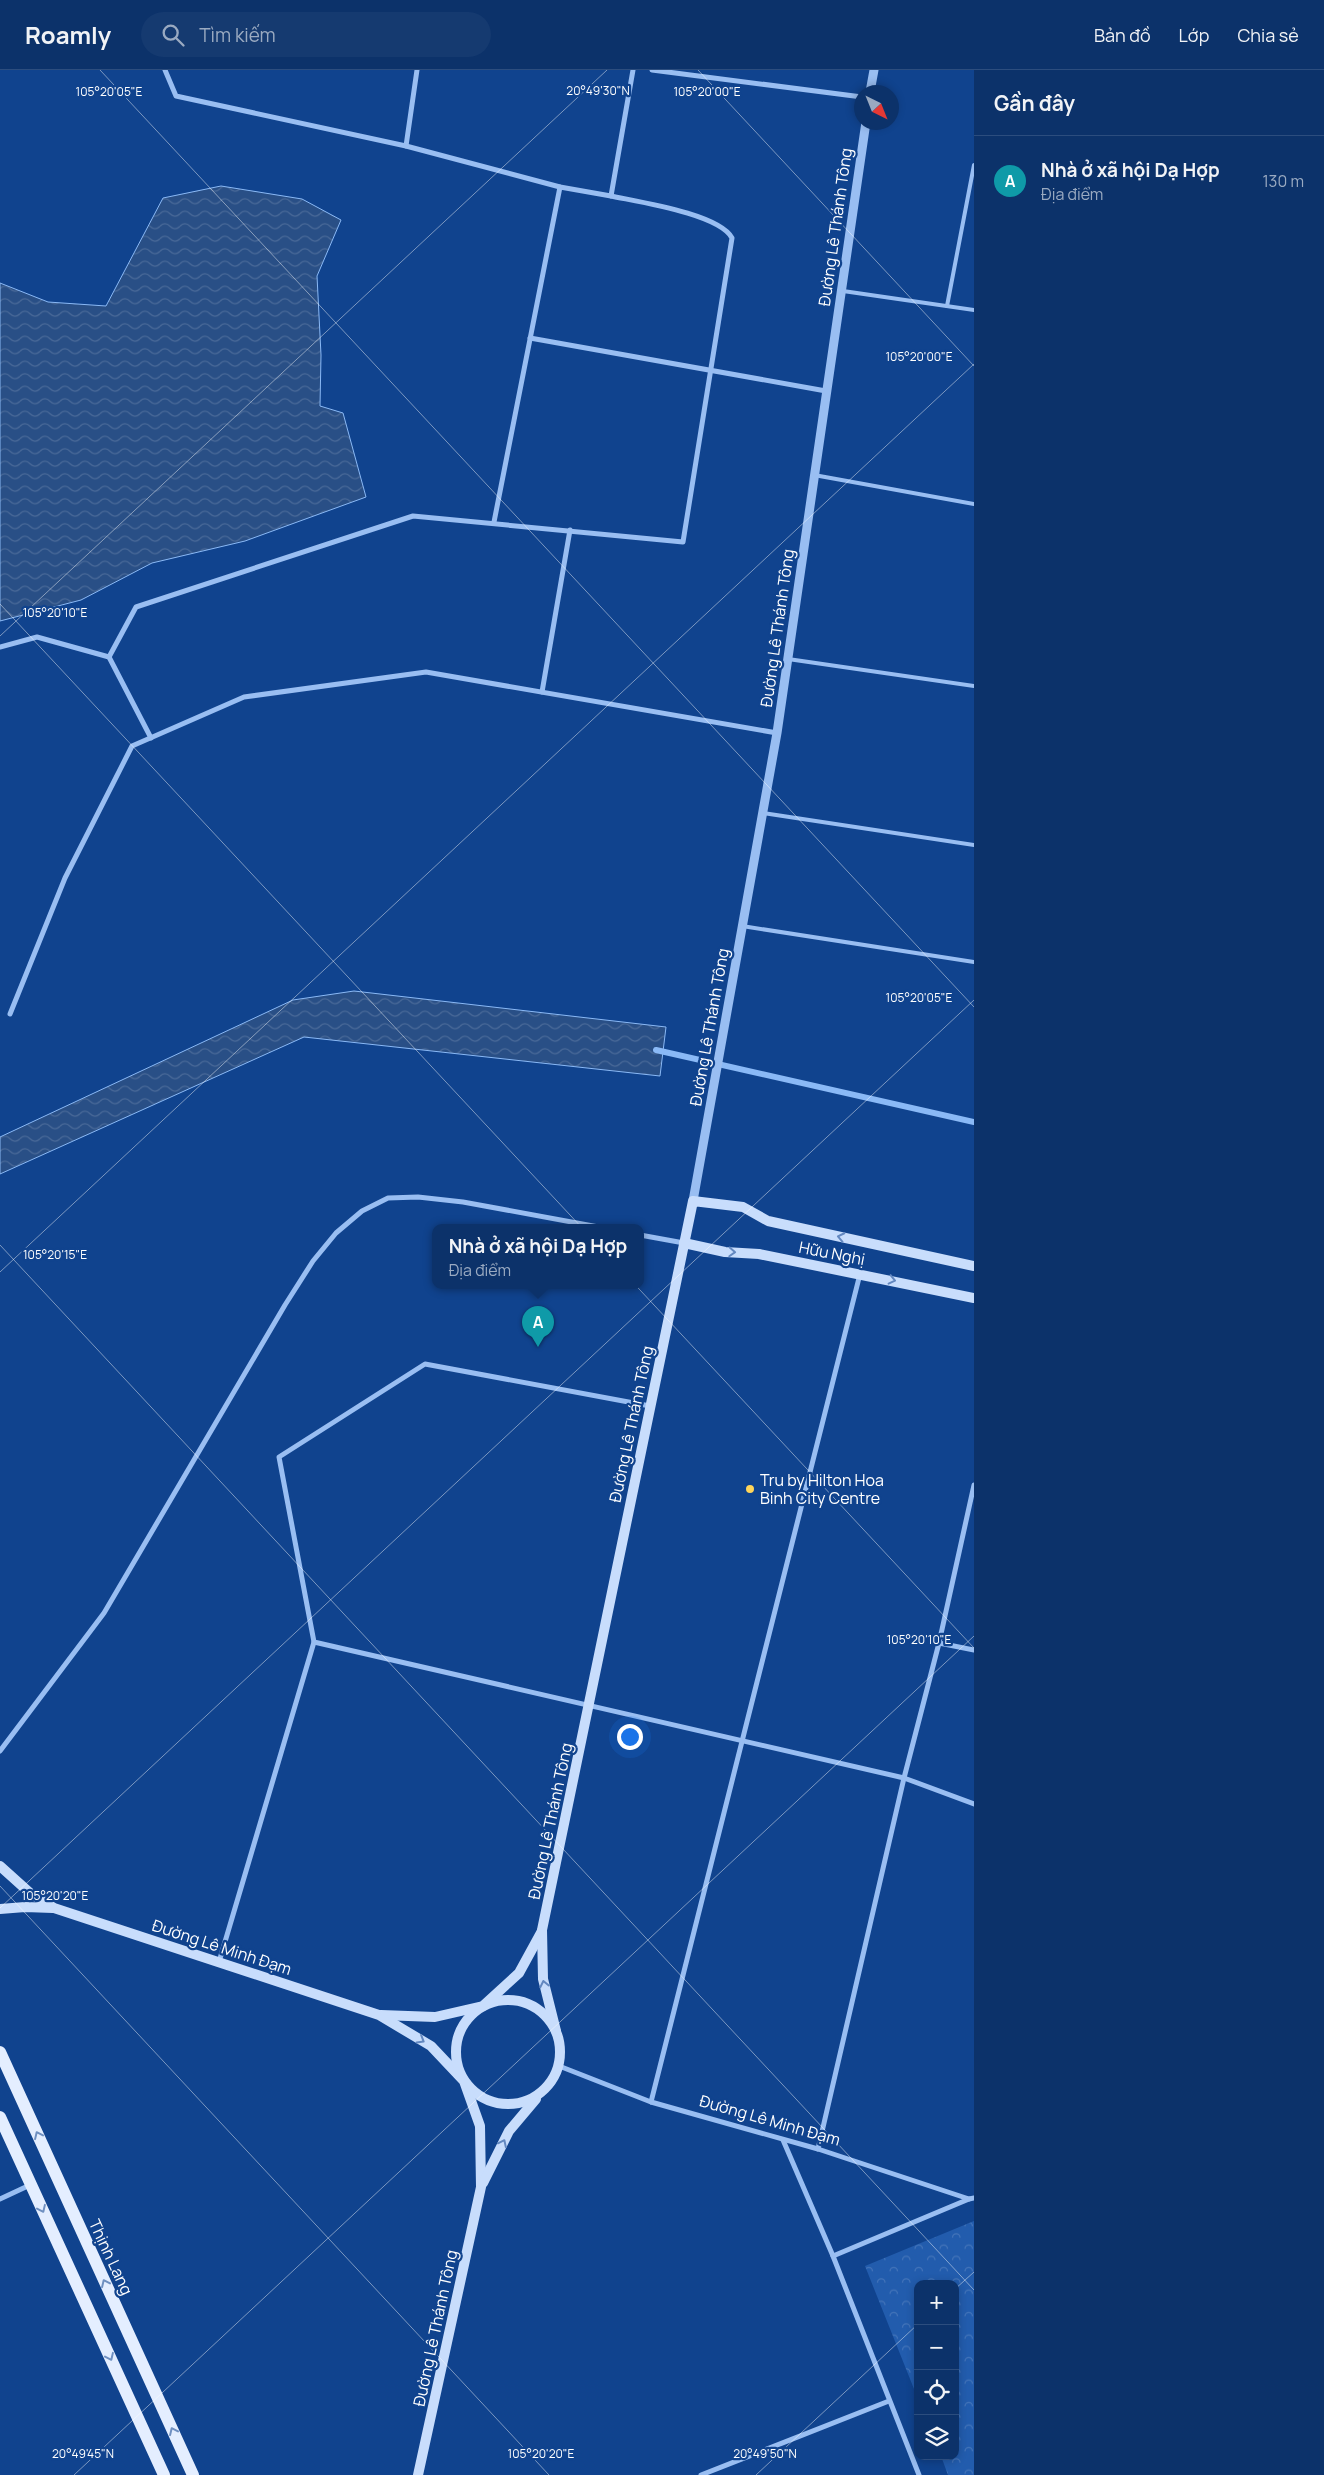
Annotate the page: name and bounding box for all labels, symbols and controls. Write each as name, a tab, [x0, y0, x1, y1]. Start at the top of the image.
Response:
search box	[141, 12, 491, 57]
text: Roamly	[25, 18, 111, 51]
icon: search	[159, 21, 187, 49]
text: Tìm kiếm	[199, 22, 276, 48]
text: Bản đồ	[1094, 23, 1151, 47]
text: Lớp	[1179, 23, 1209, 47]
text: Chia sẻ	[1237, 23, 1299, 47]
text: 20°49'30"N	[566, 82, 630, 99]
text: 105°20'05"E	[76, 83, 143, 100]
text: 105°20'00"E	[673, 83, 741, 100]
north arrow	[854, 85, 899, 130]
text: Gần đây	[994, 89, 1075, 117]
street label: Đường Lê Thánh Tông	[813, 146, 857, 308]
text: Nhà ở xã hội Dạ Hợp	[1041, 157, 1220, 183]
text: A	[1005, 170, 1015, 192]
text: 130 m	[1262, 170, 1304, 192]
text: Địa điểm	[1041, 183, 1103, 205]
text: 105°20'00"E	[885, 348, 953, 365]
street label: Đường Lê Thánh Tông	[755, 547, 799, 709]
text: 105°20'10"E	[23, 604, 87, 621]
street label: Đường Lê Thánh Tông	[684, 946, 734, 1108]
text: 105°20'05"E	[886, 989, 953, 1006]
popup	[432, 1224, 644, 1289]
one-way arrow	[836, 1232, 845, 1243]
text: Nhà ở xã hội Dạ Hợp	[449, 1233, 627, 1259]
street label: Hữu Nghị	[797, 1236, 867, 1270]
text: 105°20'15"E	[23, 1246, 87, 1263]
one-way arrow	[728, 1247, 736, 1258]
text: Địa điểm	[449, 1259, 511, 1281]
one-way arrow	[887, 1274, 896, 1285]
pin: A	[522, 1306, 554, 1347]
street label: Đường Lê Thánh Tông	[604, 1344, 658, 1504]
place label: Tru by Hilton Hoa Binh City Centre	[760, 1469, 884, 1509]
marker: Tru by Hilton Hoa Binh City Centre	[744, 1483, 756, 1495]
text: 105°20'10"E	[887, 1631, 951, 1648]
your location	[617, 1724, 643, 1750]
street label: Đường Lê Thánh Tông	[523, 1741, 577, 1901]
text: 105°20'20"E	[22, 1887, 89, 1904]
street label: Đường Lê Minh Đạm	[150, 1914, 294, 1980]
one-way arrow	[540, 1980, 550, 1989]
one-way arrow	[416, 2033, 425, 2043]
street label: Đường Lê Minh Đạm	[697, 2089, 843, 2151]
one-way arrow	[33, 2131, 44, 2140]
one-way arrow	[497, 2139, 507, 2148]
one-way arrow	[36, 2204, 46, 2213]
street label: Thịnh Lang	[84, 2216, 138, 2298]
street label: Đường Lê Thánh Tông	[408, 2248, 462, 2408]
one-way arrow	[101, 2279, 112, 2288]
map controls	[914, 2280, 959, 2460]
button: +	[914, 2280, 959, 2325]
button: −	[914, 2325, 959, 2370]
one-way arrow	[103, 2352, 114, 2361]
button: locate	[914, 2370, 959, 2415]
button: layers	[914, 2415, 959, 2460]
one-way arrow	[168, 2427, 179, 2436]
text: 20°49'45"N	[52, 2445, 114, 2462]
text: 105°20'20"E	[508, 2445, 575, 2462]
text: 20°49'50"N	[733, 2445, 797, 2462]

